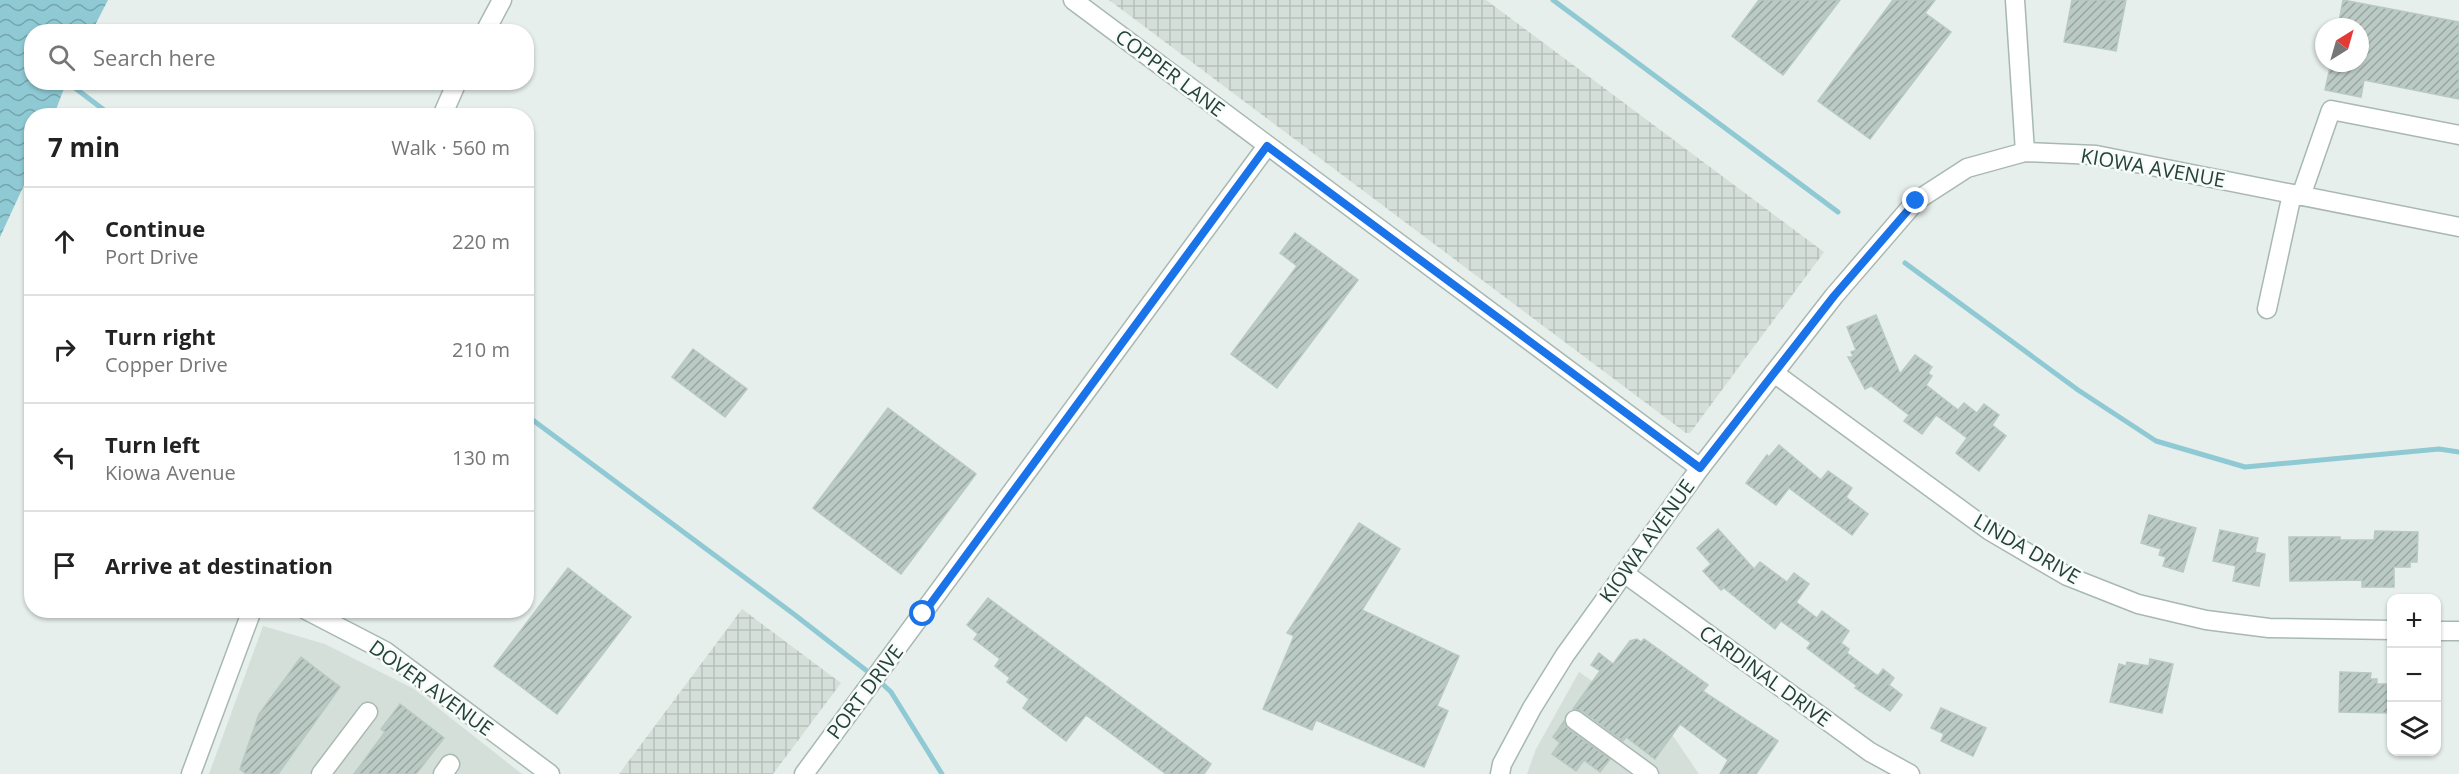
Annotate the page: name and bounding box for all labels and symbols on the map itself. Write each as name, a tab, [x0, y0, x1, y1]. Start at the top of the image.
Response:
north arrow	[2315, 18, 2369, 72]
street label: COPPER LANE	[1110, 23, 1230, 123]
street label: KIOWA AVENUE	[2079, 142, 2227, 193]
route end	[1902, 187, 1928, 213]
street label: KIOWA AVENUE	[1593, 474, 1700, 608]
street label: LINDA DRIVE	[1969, 507, 2085, 590]
route start	[909, 600, 935, 626]
street label: CARDINAL DRIVE	[1694, 619, 1837, 733]
street label: DOVER AVENUE	[364, 633, 499, 742]
street label: PORT DRIVE	[820, 639, 909, 744]

